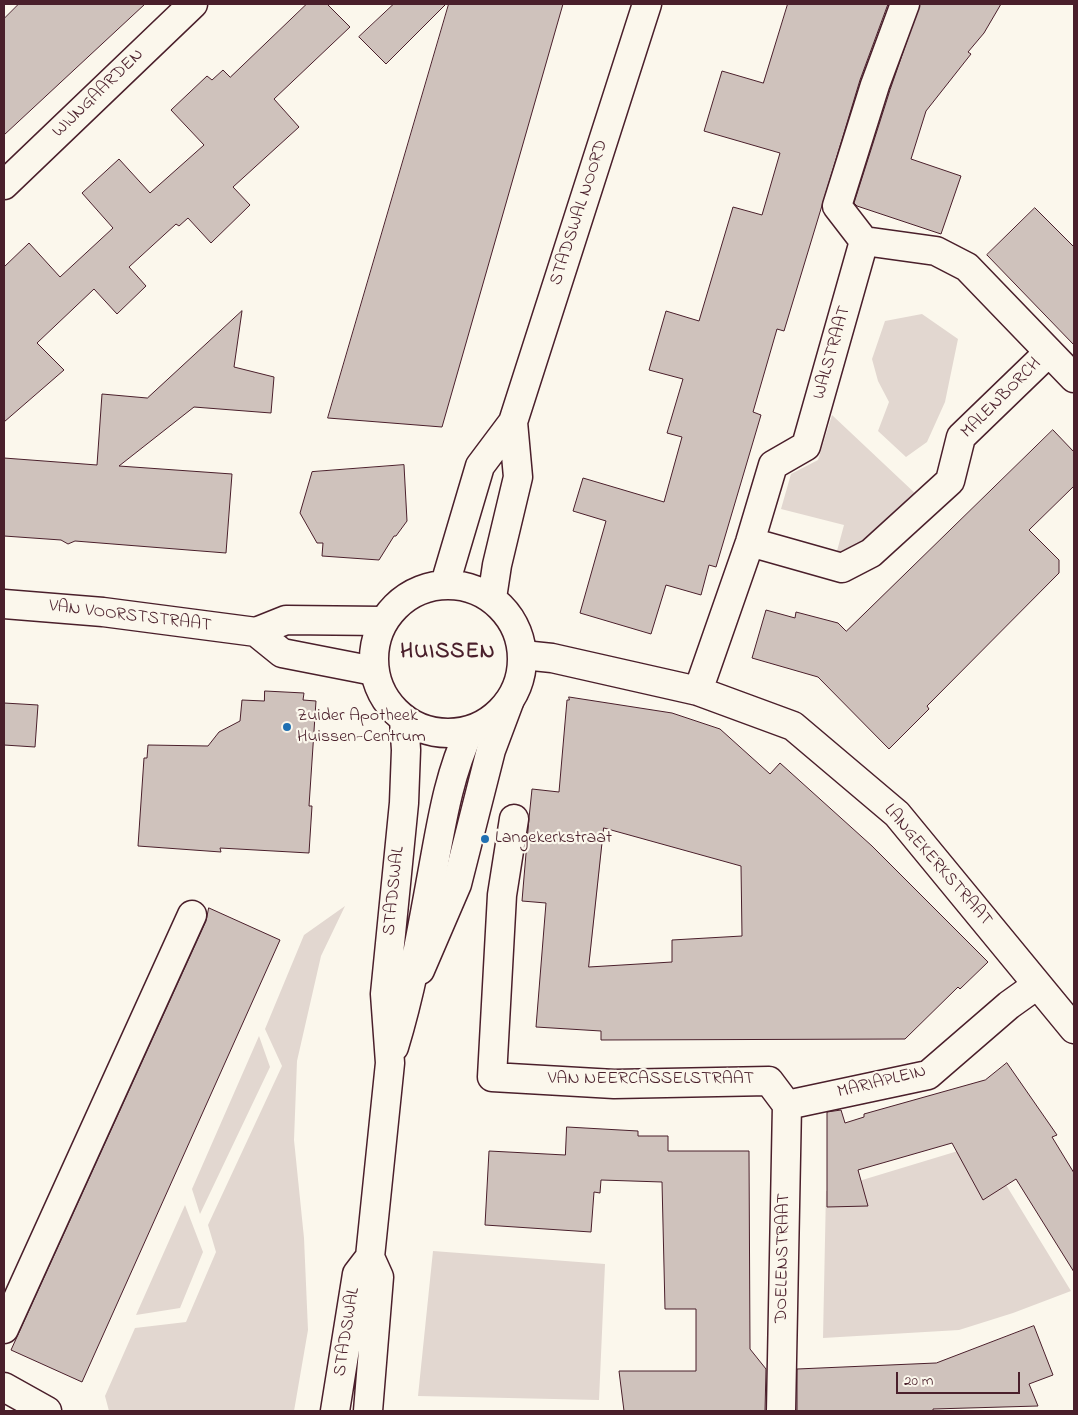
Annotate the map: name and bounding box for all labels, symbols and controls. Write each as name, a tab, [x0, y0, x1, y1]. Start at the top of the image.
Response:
street label: WIJNGAARDEN	[49, 45, 149, 143]
street label: STADSWAL NOORD	[546, 137, 614, 289]
street label: WALSTRAAT	[809, 304, 857, 402]
street label: MALENBORCH	[957, 354, 1047, 444]
street label: VAN VOORSTSTRAAT	[48, 596, 212, 638]
district label: HUISSEN	[399, 640, 497, 666]
place label: Zuider Apotheek Huissen-Centrum	[297, 706, 426, 749]
marker: Zuider Apotheek Huissen-Centrum	[281, 721, 293, 733]
street label: LANGEKERKSTRAAT	[878, 801, 996, 931]
place label: Langekerkstraat	[495, 828, 612, 850]
marker: Langekerkstraat	[479, 833, 491, 845]
street label: STADSWAL	[380, 845, 410, 937]
street label: MARIAPLEIN	[835, 1062, 929, 1104]
street label: VAN NEERCASSELSTRAAT	[548, 1069, 754, 1091]
street label: DOELENSTRAAT	[772, 1193, 796, 1323]
street label: STADSWAL	[330, 1286, 366, 1378]
scale bar	[898, 1362, 1022, 1394]
text: 20 m	[904, 1370, 933, 1392]

